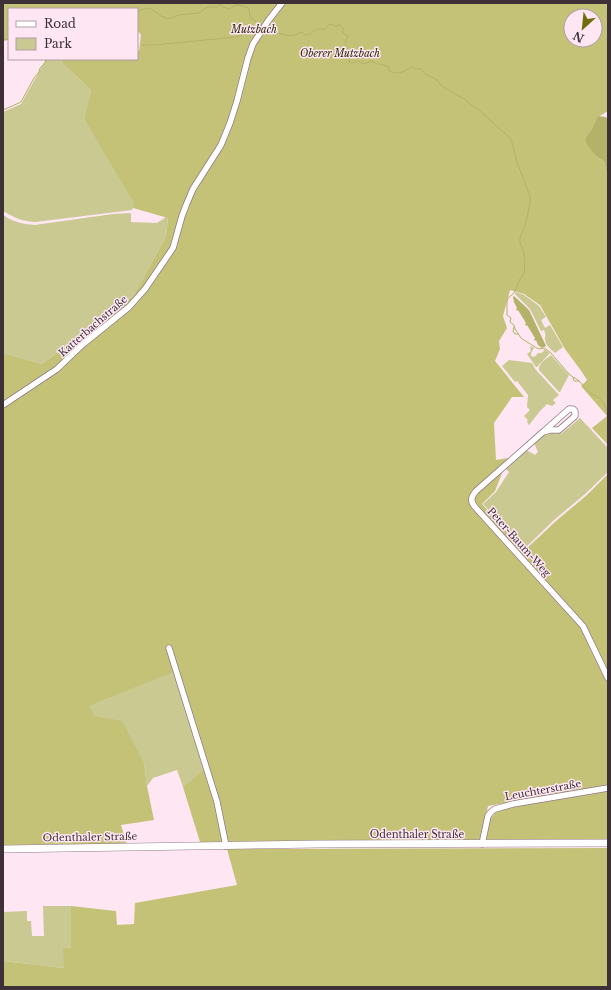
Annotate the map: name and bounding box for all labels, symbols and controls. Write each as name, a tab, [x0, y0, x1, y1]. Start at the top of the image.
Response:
legend	[8, 8, 138, 60]
north arrow	[563, 8, 603, 48]
text: Road	[44, 16, 76, 31]
park label: Mutzbach	[230, 23, 277, 36]
text: N	[570, 28, 586, 45]
text: Park	[44, 36, 72, 51]
park label: Oberer Mutzbach	[300, 47, 380, 60]
street label: Katterbachstraße	[56, 292, 130, 359]
street label: Peter-Baum-Weg	[485, 505, 554, 580]
street label: Leuchterstraße	[504, 777, 583, 803]
street label: Odenthaler Straße	[370, 828, 464, 841]
street label: Odenthaler Straße	[43, 830, 138, 844]

